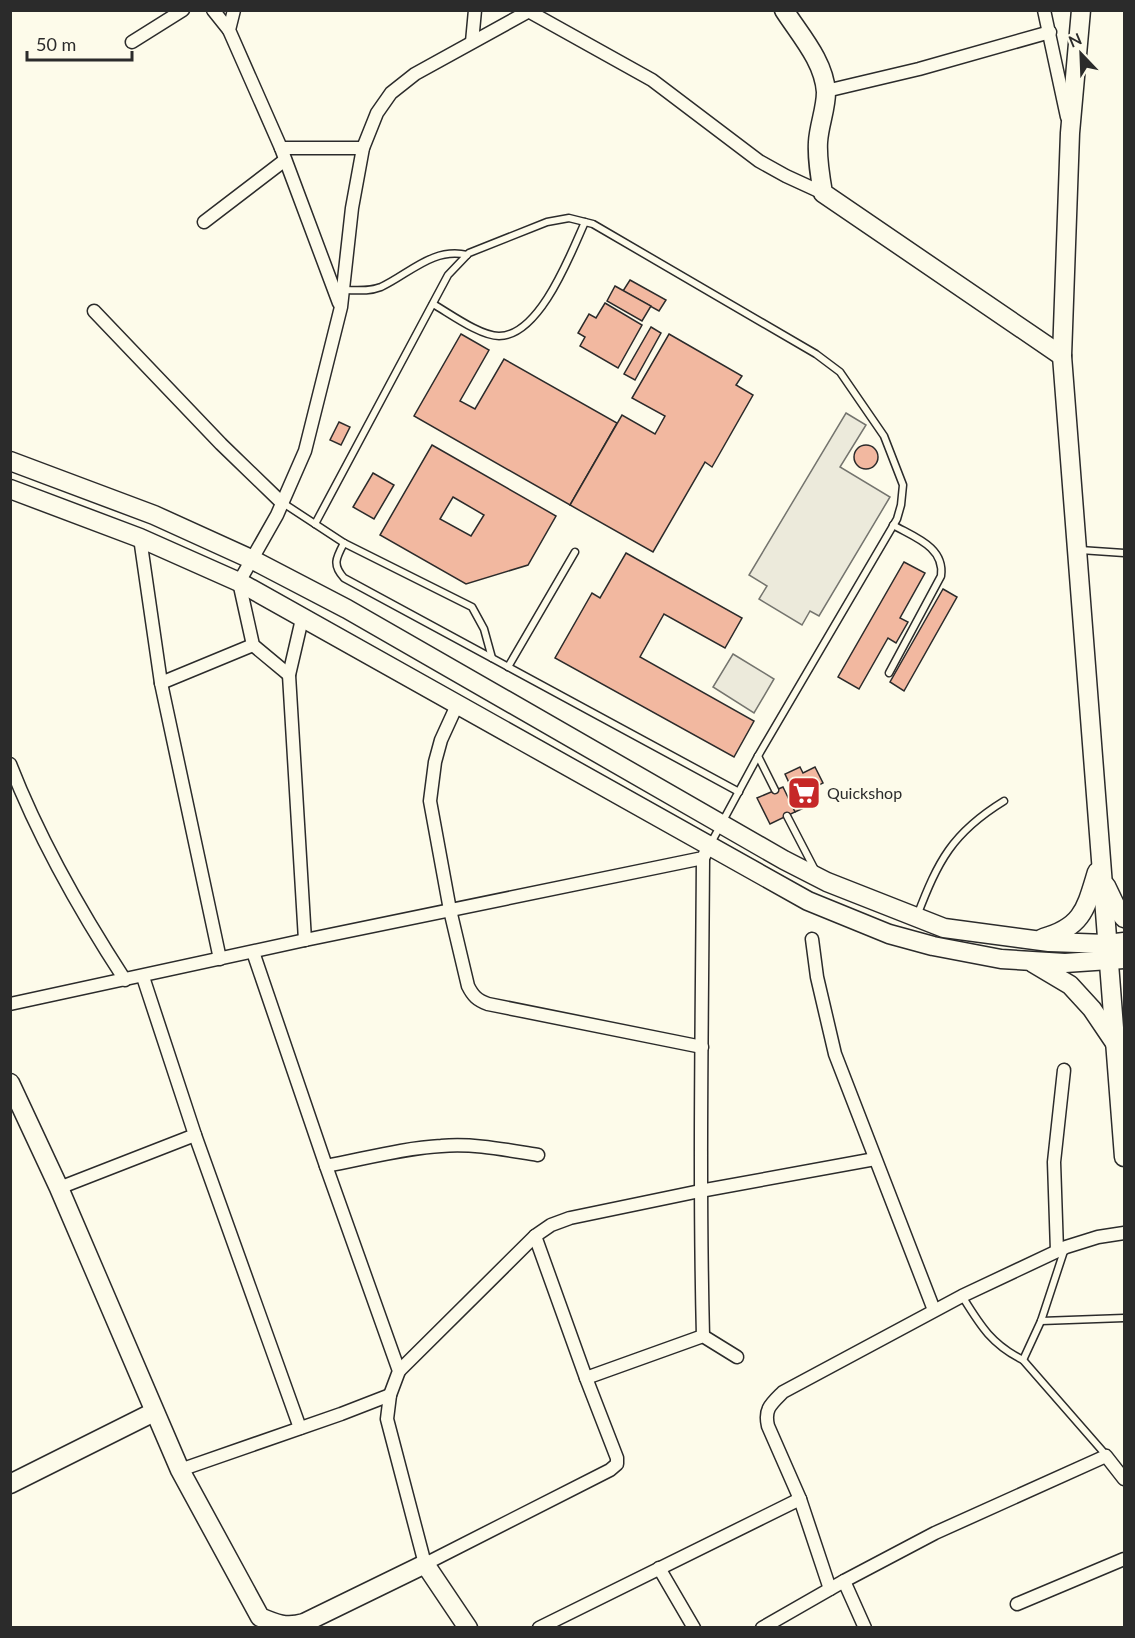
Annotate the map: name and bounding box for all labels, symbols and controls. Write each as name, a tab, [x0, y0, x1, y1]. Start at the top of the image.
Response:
scale bar	[27, 24, 132, 62]
north arrow	[1051, 24, 1111, 84]
text: N	[1066, 29, 1084, 51]
text: 50 m	[36, 33, 76, 55]
supermarket icon: Quickshop	[786, 775, 822, 811]
place label: Quickshop	[827, 783, 902, 802]

